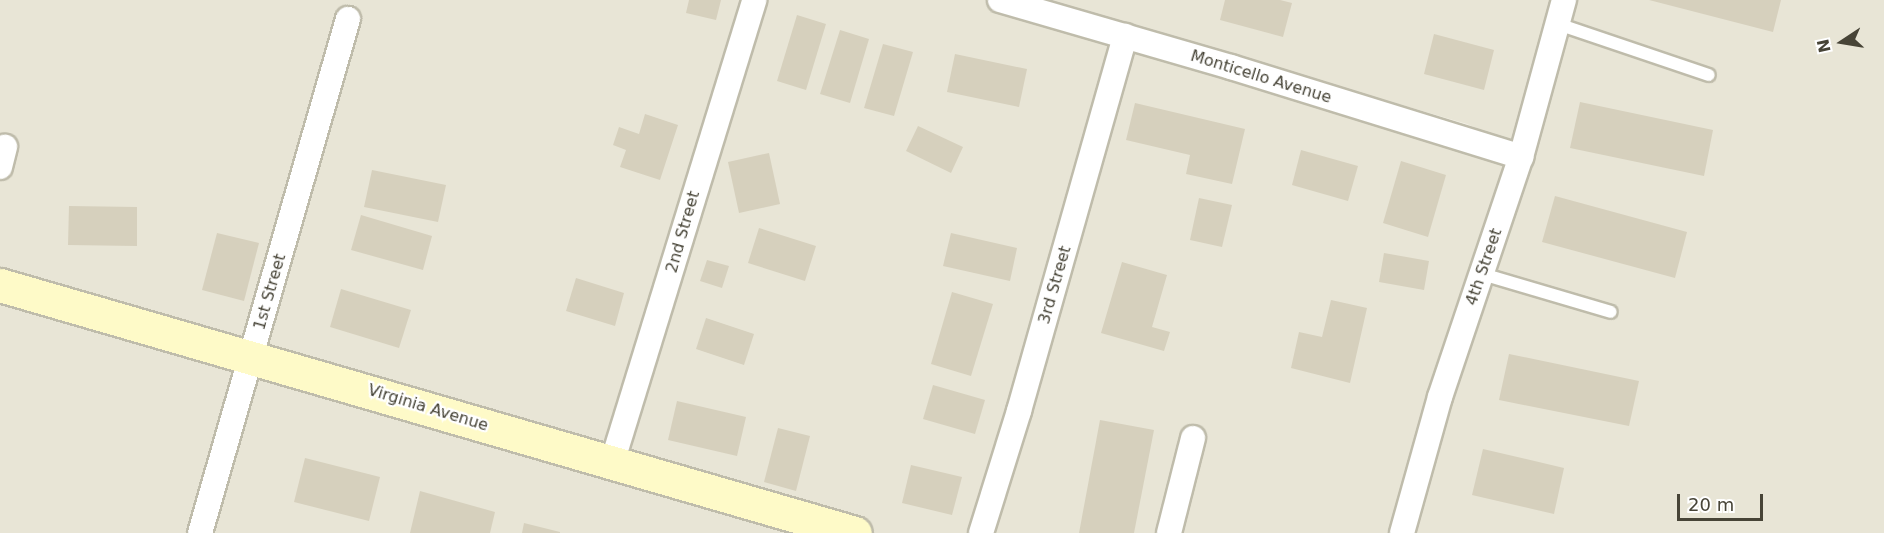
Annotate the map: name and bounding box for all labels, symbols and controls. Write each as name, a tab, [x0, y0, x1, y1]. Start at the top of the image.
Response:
north arrow	[1812, 12, 1872, 72]
text: N	[1813, 37, 1835, 54]
street label: Monticello Avenue	[1188, 46, 1334, 108]
street label: 2nd Street	[662, 189, 704, 275]
street label: 4th Street	[1462, 226, 1506, 308]
street label: 3rd Street	[1035, 244, 1075, 326]
street label: 1st Street	[250, 252, 290, 332]
street label: Virginia Avenue	[365, 381, 491, 435]
scale bar	[1680, 482, 1766, 520]
text: 20 m	[1688, 494, 1734, 515]

